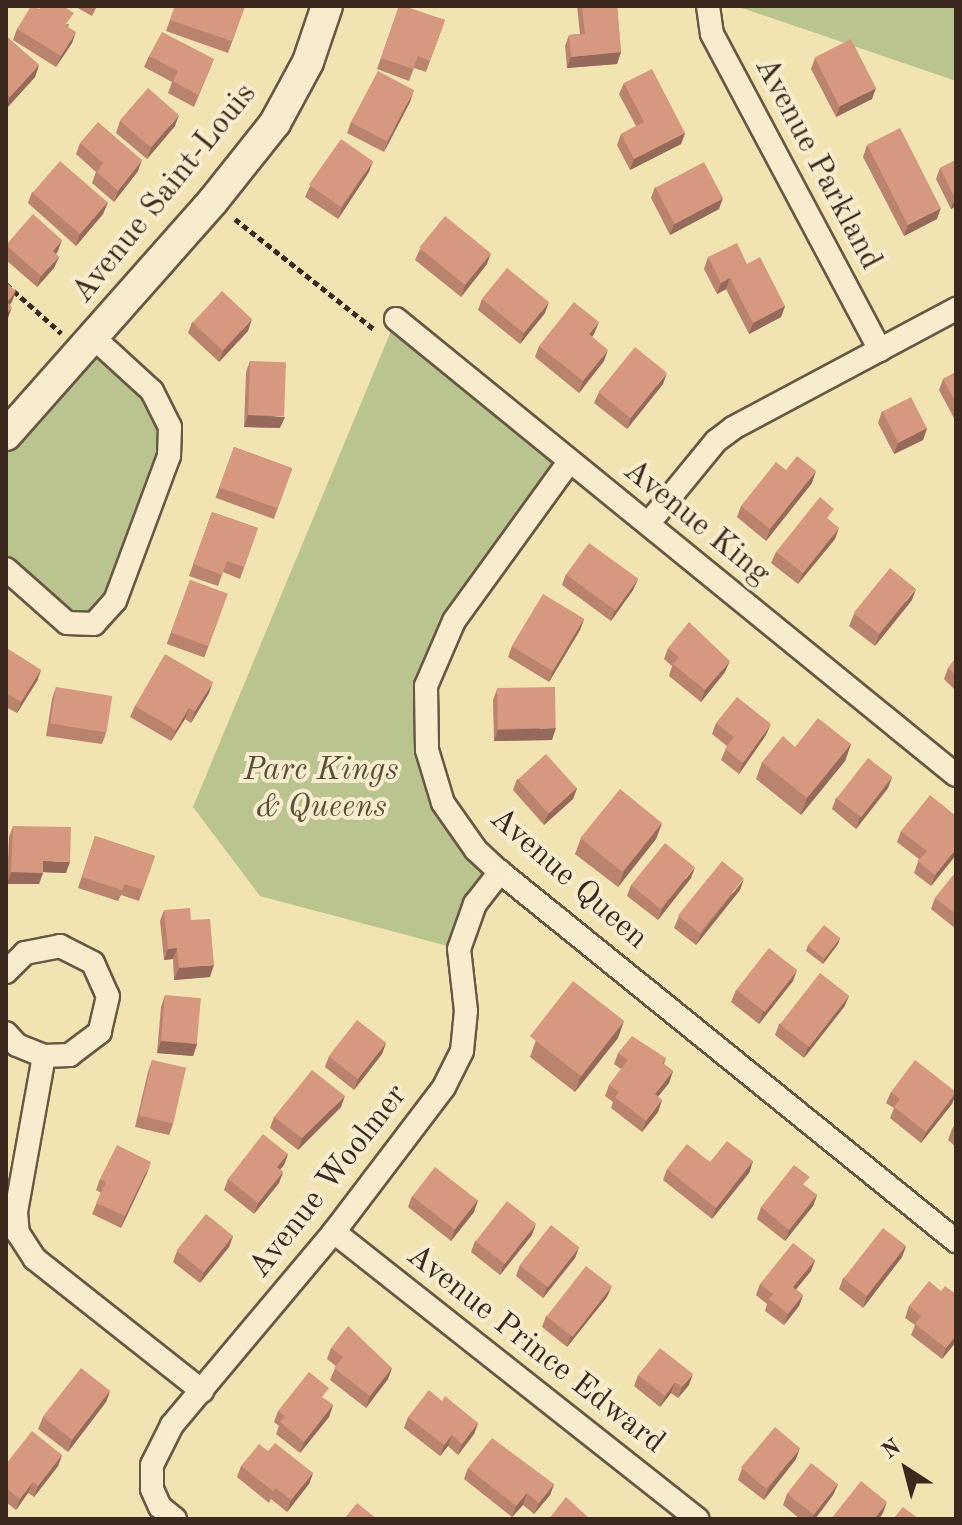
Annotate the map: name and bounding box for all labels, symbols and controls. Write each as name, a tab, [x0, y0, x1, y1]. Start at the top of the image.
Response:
street label: Avenue Parkland	[745, 51, 889, 277]
street label: Avenue Saint-Louis	[64, 76, 266, 312]
street label: Avenue King	[615, 452, 777, 594]
park label: Parc Kings & Queens	[244, 753, 398, 828]
street label: Avenue Queen	[481, 800, 655, 958]
street label: Avenue Woolmer	[241, 1077, 417, 1287]
street label: Avenue Prince Edward	[398, 1237, 672, 1463]
north arrow	[866, 1429, 946, 1509]
text: N	[879, 1436, 905, 1463]

